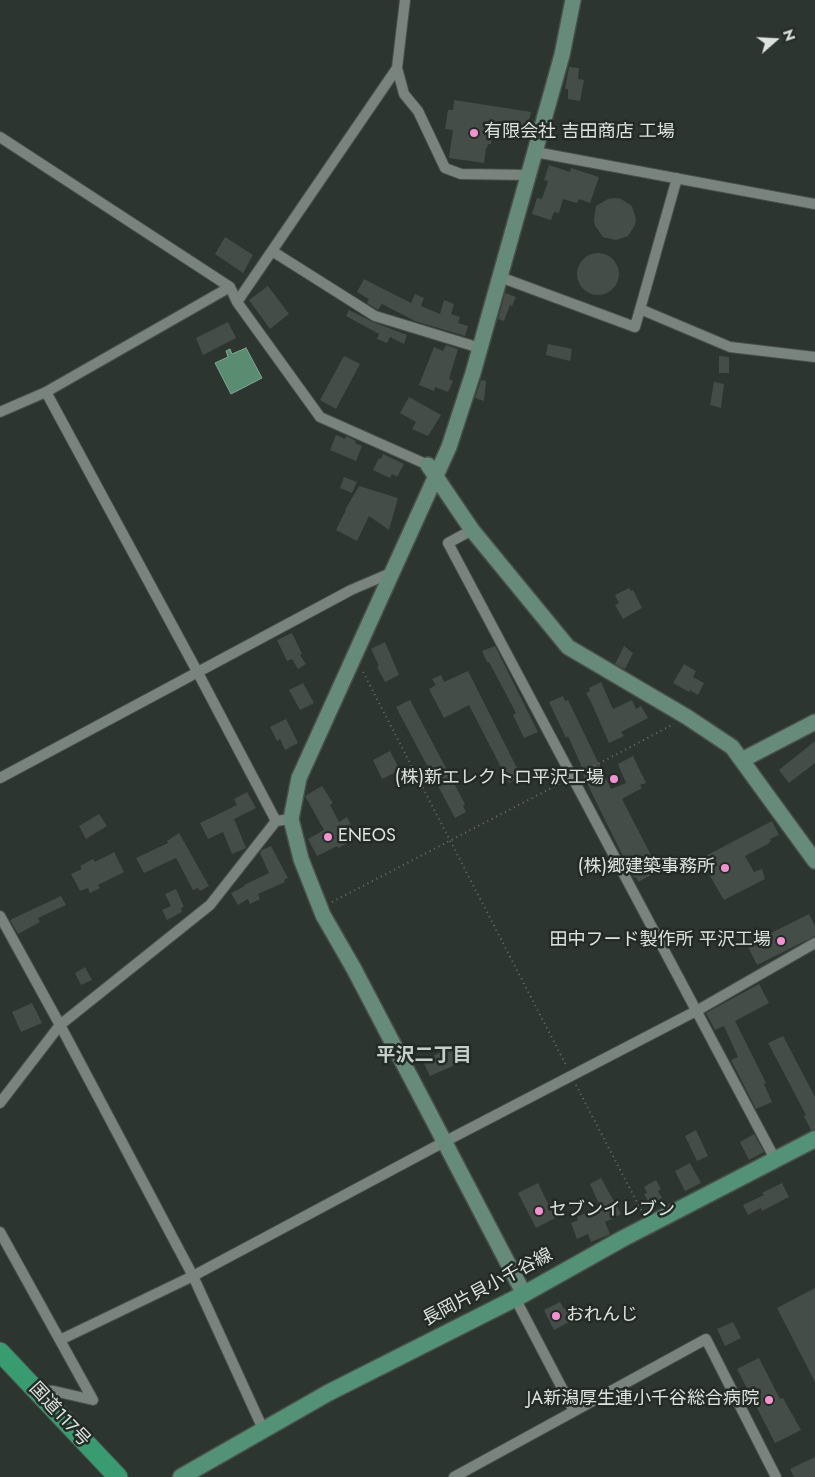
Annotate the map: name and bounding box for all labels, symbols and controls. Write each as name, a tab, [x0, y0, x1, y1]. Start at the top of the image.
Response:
north arrow	[750, 15, 800, 65]
text: N	[778, 27, 800, 44]
place label: 有限会社 吉田商店 工場	[484, 122, 675, 144]
marker: 有限会社 吉田商店 工場	[468, 127, 480, 139]
place label: (株)新エレクトロ平沢工場	[395, 768, 604, 790]
marker: (株)新エレクトロ平沢工場	[608, 773, 620, 785]
place label: ENEOS	[338, 826, 396, 848]
marker: ENEOS	[322, 831, 334, 843]
place label: (株)郷建築事務所	[578, 857, 715, 879]
marker: (株)郷建築事務所	[719, 862, 731, 874]
place label: 田中フード製作所 平沢工場	[550, 930, 771, 952]
marker: 田中フード製作所 平沢工場	[775, 935, 787, 947]
district label: 平沢二丁目	[377, 1045, 471, 1067]
place label: セブンイレブン	[549, 1200, 675, 1222]
marker: セブンイレブン	[533, 1205, 545, 1217]
street label: 長岡片貝小千谷線	[419, 1245, 557, 1331]
place label: おれんじ	[566, 1305, 638, 1327]
marker: おれんじ	[550, 1310, 562, 1322]
street label: 国道117号	[24, 1379, 94, 1451]
place label: JA新潟厚生連小千谷総合病院	[527, 1389, 759, 1411]
marker: JA新潟厚生連小千谷総合病院	[763, 1394, 775, 1406]

